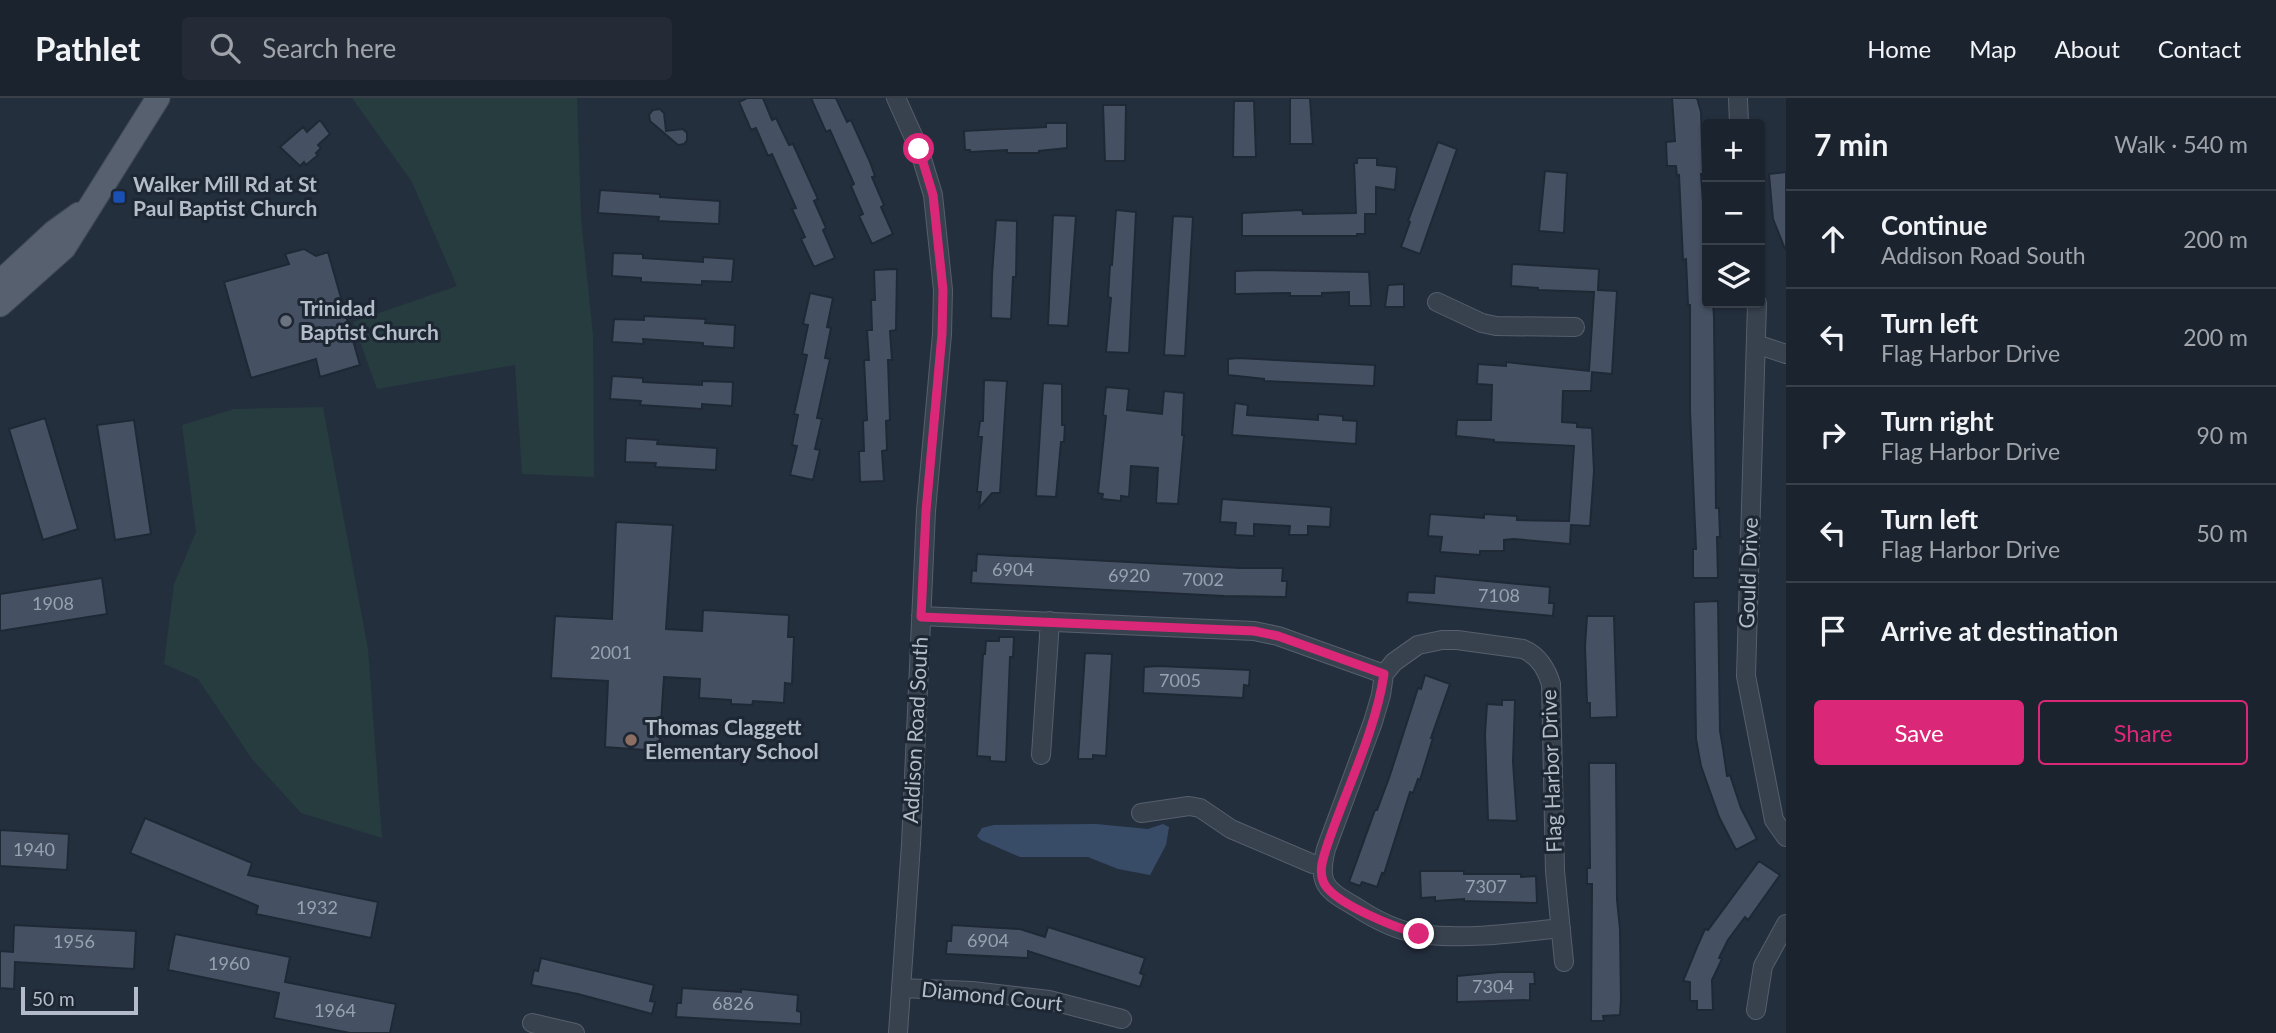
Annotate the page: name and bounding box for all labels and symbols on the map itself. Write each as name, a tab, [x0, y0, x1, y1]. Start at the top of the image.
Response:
route start	[903, 133, 934, 164]
place label: Walker Mill Rd at St Paul Baptist Church	[133, 171, 317, 220]
marker: Walker Mill Rd at St Paul Baptist Church	[111, 189, 127, 205]
place label: Trinidad Baptist Church	[300, 295, 439, 344]
marker: Trinidad Baptist Church	[278, 313, 294, 329]
street label: Gould Drive	[1733, 517, 1762, 629]
house number: 6904	[992, 558, 1034, 580]
house number: 6920	[1108, 564, 1150, 586]
house number: 7002	[1182, 568, 1224, 590]
house number: 7108	[1478, 584, 1520, 606]
house number: 1908	[32, 592, 74, 614]
street label: Addison Road South	[897, 636, 932, 824]
house number: 2001	[590, 641, 632, 663]
house number: 7005	[1159, 669, 1201, 691]
street label: Flag Harbor Drive	[1535, 689, 1566, 853]
place label: Thomas Claggett Elementary School	[645, 714, 819, 763]
marker: Thomas Claggett Elementary School	[623, 732, 639, 748]
house number: 1940	[13, 838, 55, 860]
house number: 7307	[1465, 875, 1507, 897]
house number: 1932	[296, 896, 338, 918]
route end	[1403, 918, 1434, 949]
house number: 6904	[967, 929, 1009, 951]
house number: 1956	[53, 930, 95, 952]
house number: 1960	[208, 952, 250, 974]
house number: 7304	[1472, 975, 1514, 997]
street label: Diamond Court	[920, 976, 1064, 1015]
scale bar	[21, 984, 138, 1016]
house number: 6826	[712, 992, 754, 1014]
house number: 1964	[314, 999, 356, 1021]

